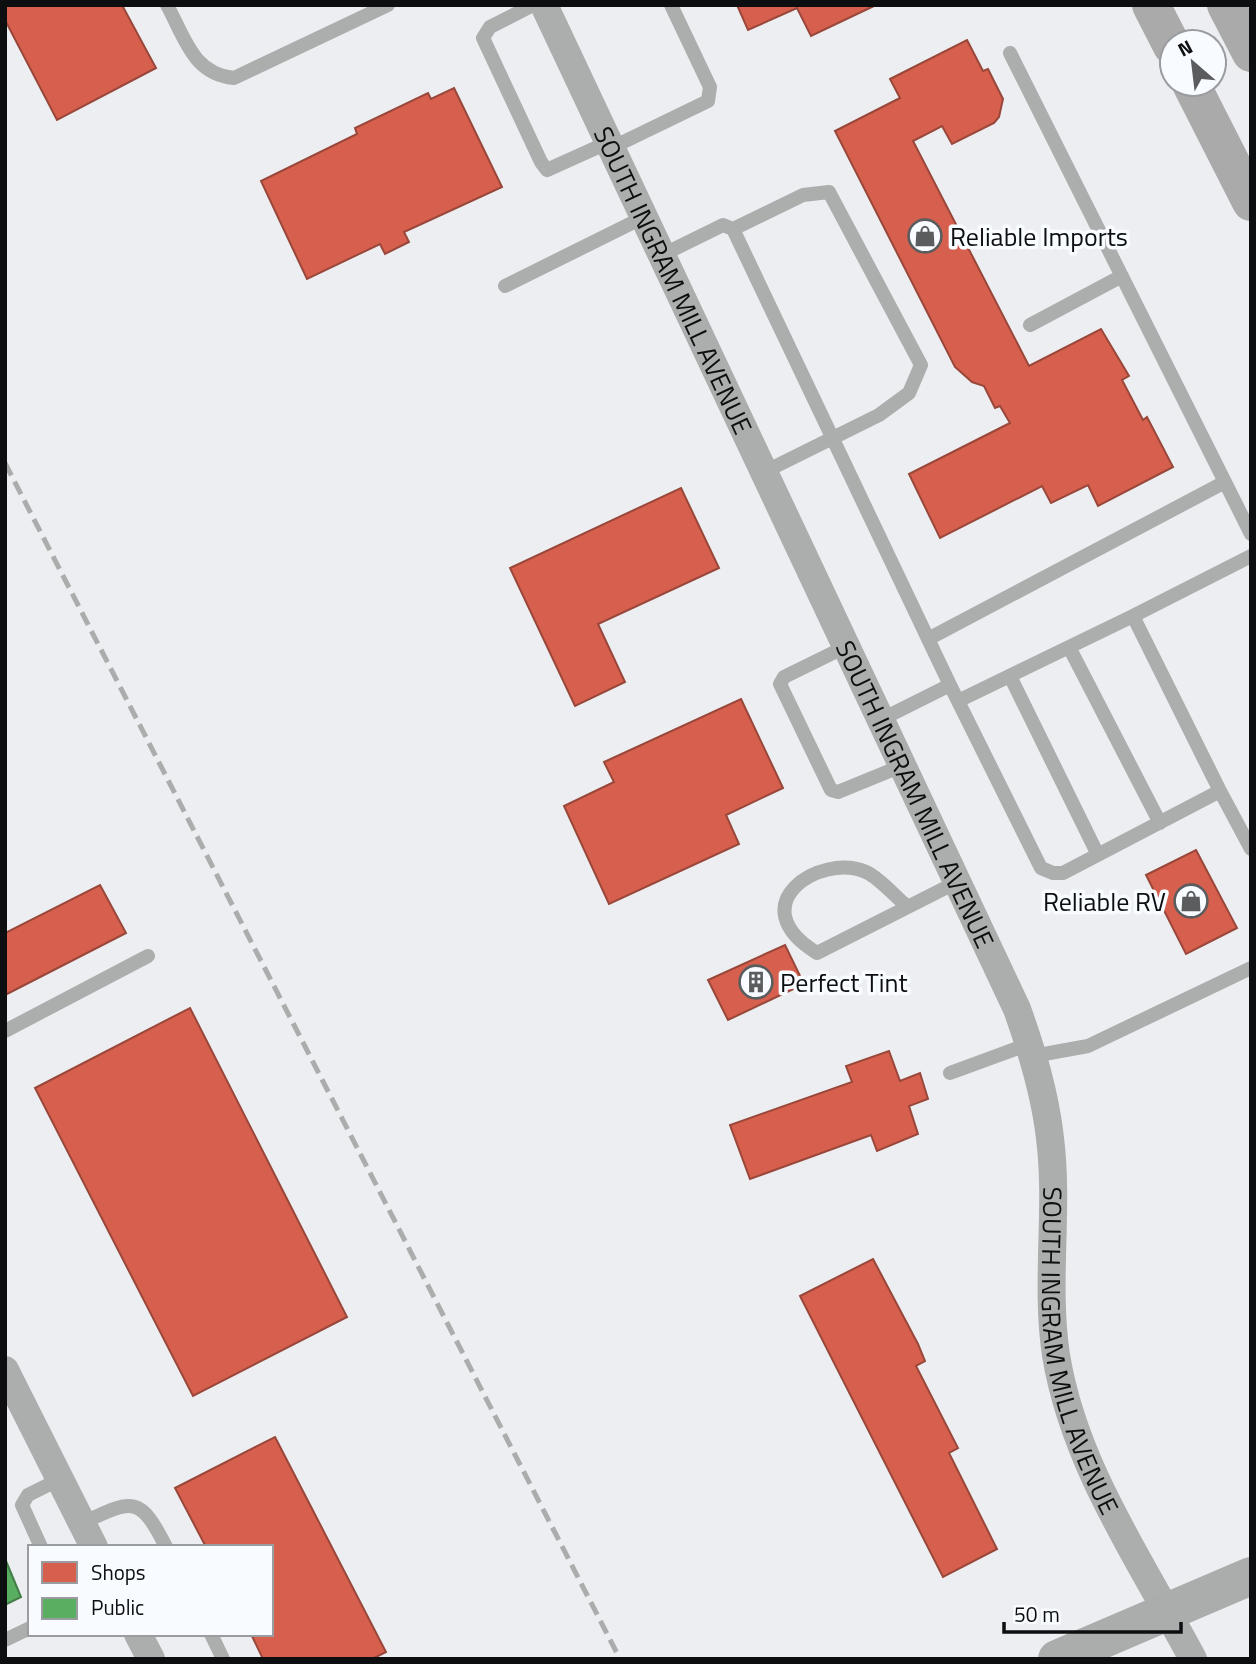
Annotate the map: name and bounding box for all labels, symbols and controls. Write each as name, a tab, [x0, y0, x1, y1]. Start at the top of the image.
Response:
north arrow	[1158, 28, 1228, 98]
text: N	[1172, 32, 1197, 63]
street label: SOUTH INGRAM MILL AVENUE	[584, 120, 763, 440]
shop icon: Reliable Imports	[906, 217, 944, 255]
place label: Reliable Imports	[950, 217, 1128, 256]
street label: SOUTH INGRAM MILL AVENUE	[826, 634, 1005, 954]
place label: Reliable RV	[1043, 882, 1166, 921]
shop icon: Reliable RV	[1172, 882, 1210, 920]
building icon: Perfect Tint	[737, 963, 775, 1001]
place label: Perfect Tint	[780, 963, 908, 1002]
street label: SOUTH INGRAM MILL AVENUE	[1032, 1187, 1129, 1521]
legend	[28, 1545, 273, 1636]
text: Shops	[91, 1556, 146, 1588]
scale bar	[1004, 1590, 1181, 1634]
text: Public	[91, 1591, 144, 1623]
text: 50 m	[1014, 1598, 1060, 1630]

